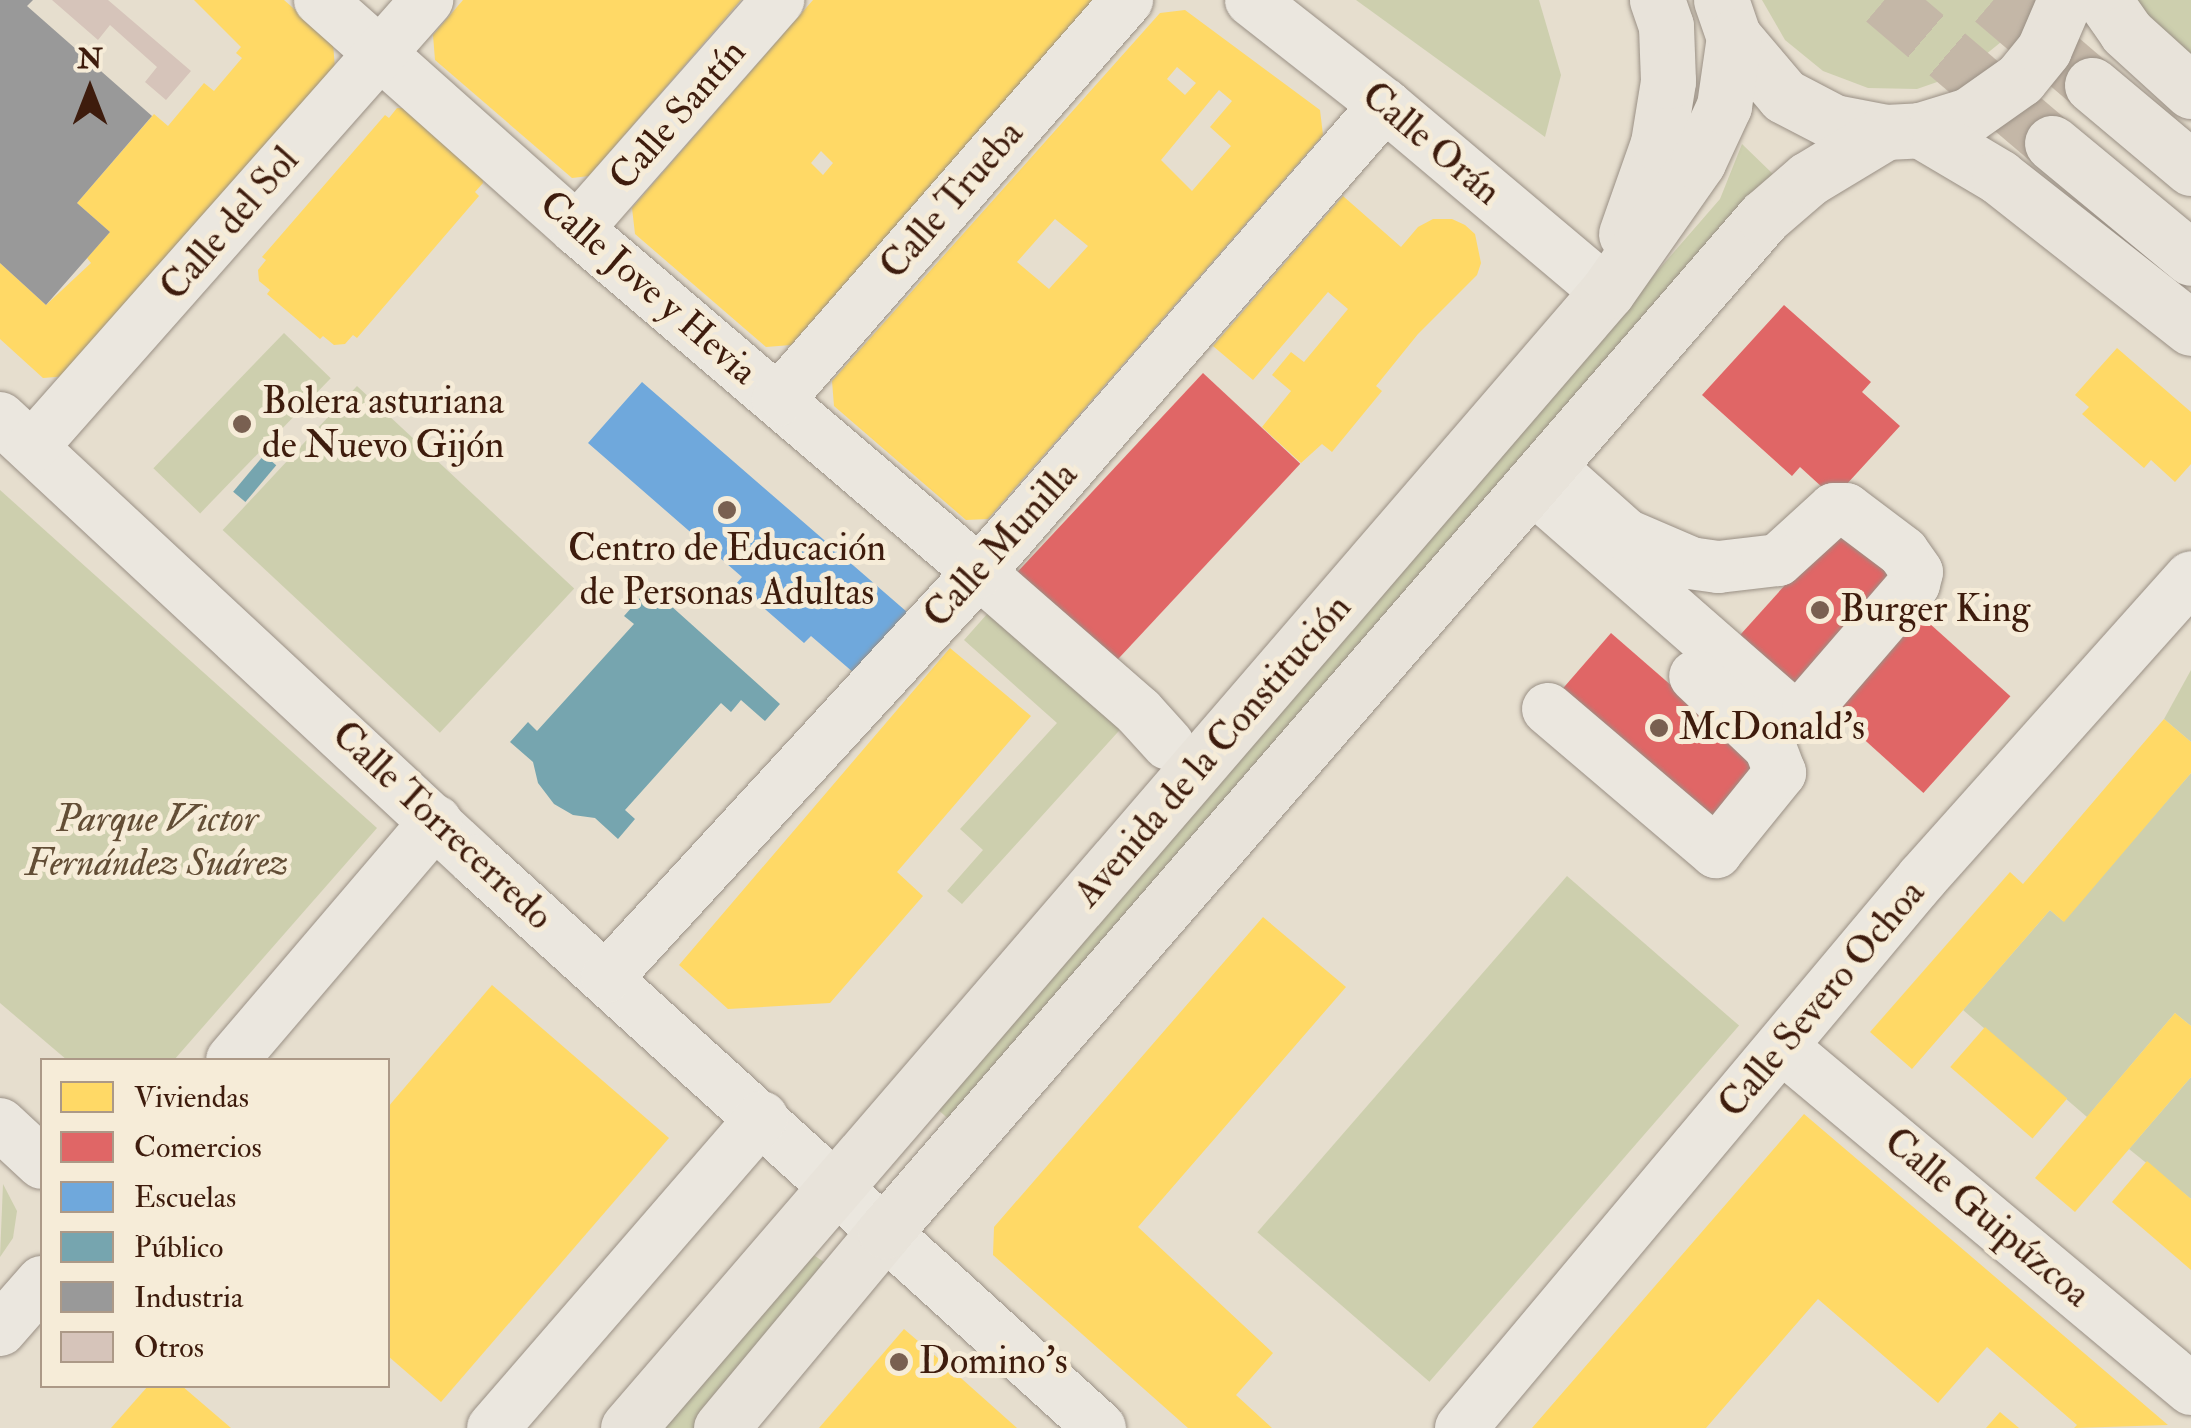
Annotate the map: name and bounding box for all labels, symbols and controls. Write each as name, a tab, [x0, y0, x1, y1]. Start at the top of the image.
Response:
street label: Calle Santín	[600, 30, 756, 200]
north arrow	[40, 40, 140, 140]
text: N	[77, 42, 103, 77]
street label: Calle Orán	[1352, 73, 1510, 215]
street label: Calle Trueba	[871, 112, 1033, 288]
street label: Calle del Sol	[151, 138, 309, 310]
street label: Calle Jove y Hevia	[530, 181, 766, 395]
place label: Bolera asturiana de Nuevo Gijón	[262, 379, 504, 468]
marker: Bolera asturiana de Nuevo Gijón	[231, 413, 253, 435]
street label: Calle Munilla	[915, 453, 1087, 637]
marker: Centro de Educación de Personas Adultas	[716, 499, 738, 521]
place label: Centro de Educación de Personas Adultas	[568, 526, 886, 616]
street label: Avenida de la Constitución	[1065, 585, 1361, 917]
place label: Burger King	[1840, 587, 2030, 633]
marker: Burger King	[1809, 599, 1831, 621]
place label: McDonald's	[1679, 705, 1865, 751]
street label: Calle Torrecerredo	[322, 712, 562, 940]
marker: McDonald's	[1648, 717, 1670, 739]
park label: Parque Victor Fernández Suárez	[26, 797, 288, 886]
street label: Calle Severo Ochoa	[1709, 871, 1935, 1127]
legend	[40, 1058, 390, 1388]
text: Viviendas	[134, 1079, 249, 1116]
street label: Calle Guipúzcoa	[1875, 1119, 2099, 1317]
text: Comercios	[134, 1129, 262, 1166]
text: Escuelas	[134, 1179, 236, 1216]
text: Público	[134, 1229, 224, 1266]
text: Industria	[134, 1279, 243, 1316]
text: Otros	[134, 1329, 204, 1366]
place label: Domino's	[919, 1339, 1068, 1385]
marker: Domino's	[888, 1351, 910, 1373]

